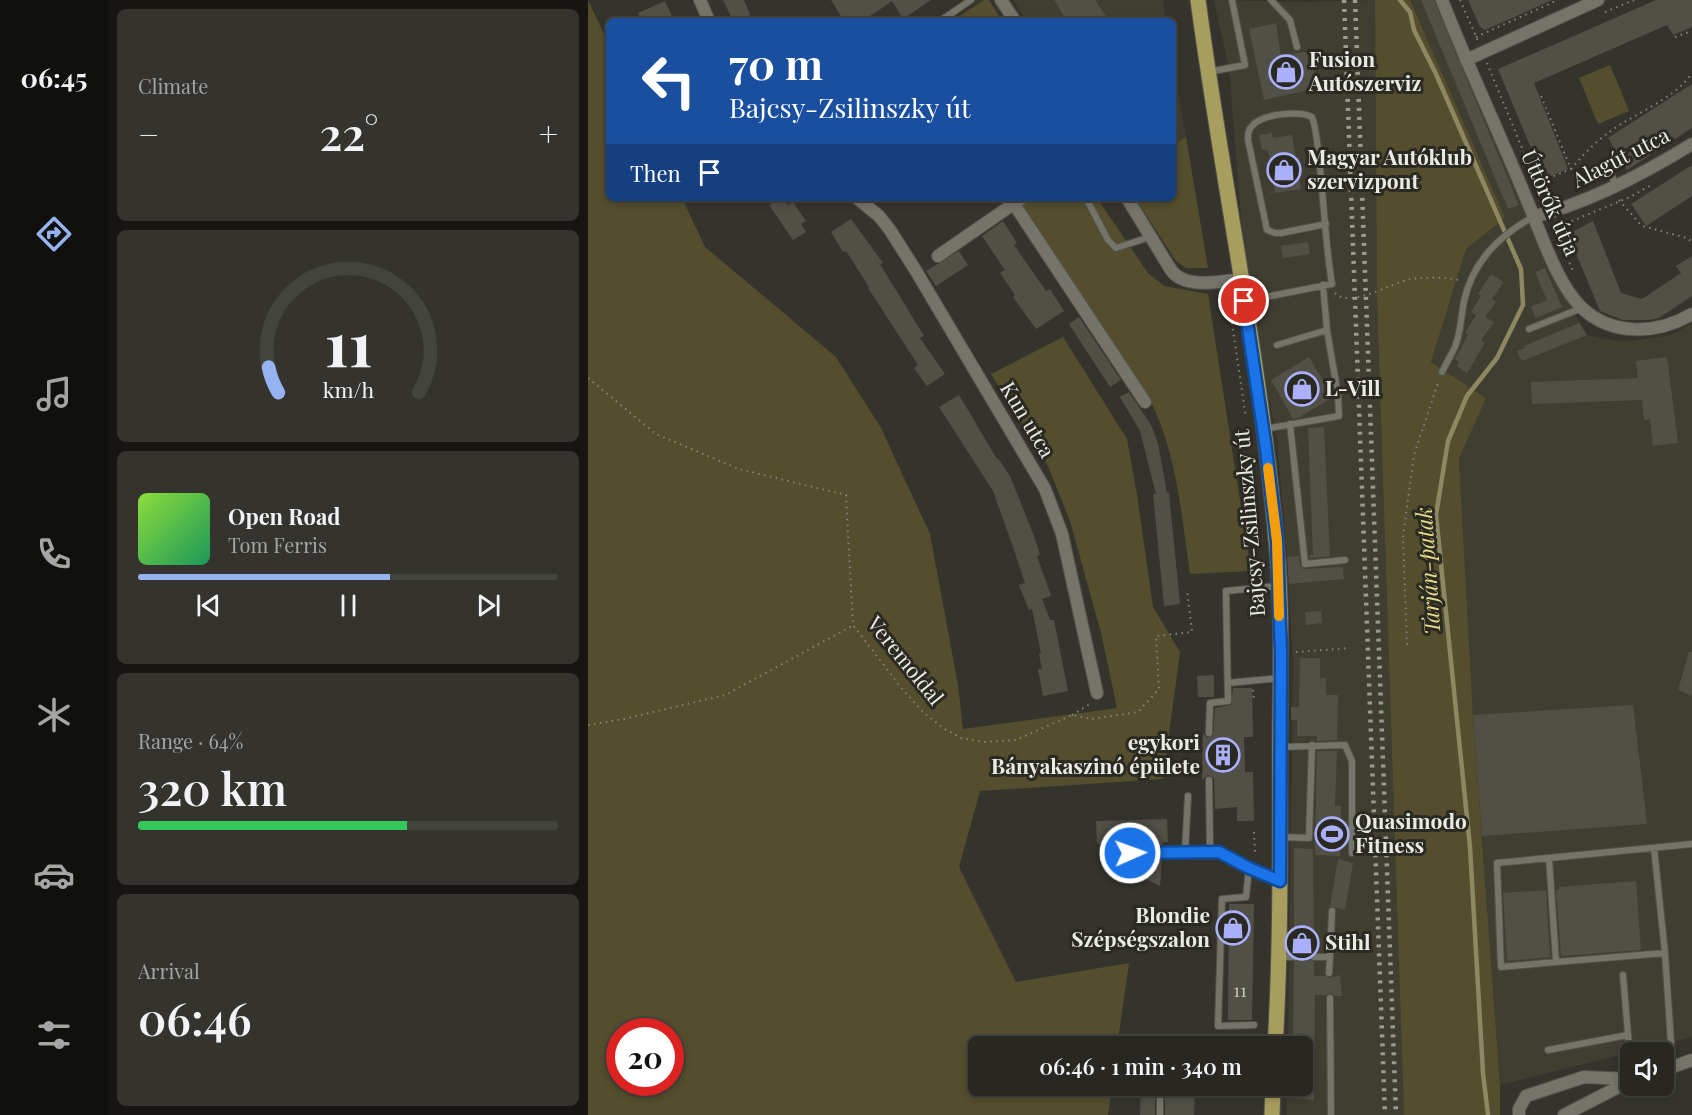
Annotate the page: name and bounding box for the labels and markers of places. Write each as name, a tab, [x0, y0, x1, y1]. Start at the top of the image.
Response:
place label: Fusion Autószerviz	[1308, 44, 1421, 96]
shop icon: Fusion Autószerviz	[1268, 54, 1304, 90]
place label: Magyar Autóklub szervizpont	[1307, 142, 1472, 194]
shop icon: Magyar Autóklub szervizpont	[1266, 152, 1302, 188]
pin	[1218, 275, 1269, 326]
shop icon: L-Vill	[1284, 371, 1320, 407]
place label: L-Vill	[1325, 373, 1381, 401]
place label: egykori Bányakaszinó épülete	[991, 727, 1200, 779]
building icon: egykori Bányakaszinó épülete	[1205, 737, 1241, 773]
place label: Quasimodo Fitness	[1355, 806, 1467, 858]
sports icon: Quasimodo Fitness	[1314, 816, 1350, 852]
place label: Blondie Szépségszalon	[1071, 900, 1210, 952]
shop icon: Blondie Szépségszalon	[1215, 910, 1251, 946]
shop icon: Stihl	[1284, 925, 1320, 961]
place label: Stihl	[1325, 927, 1371, 955]

